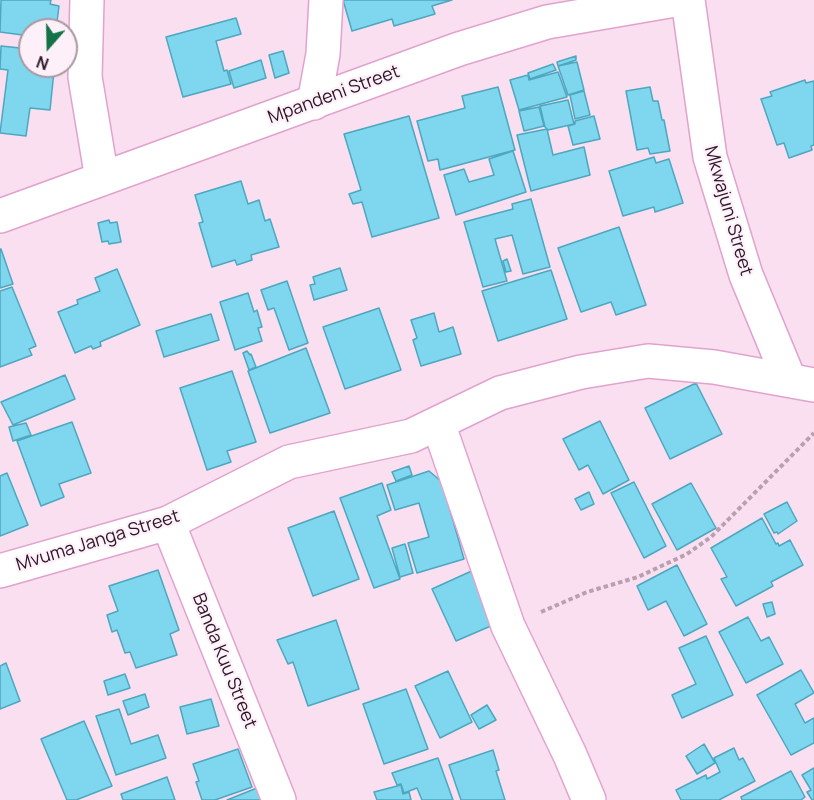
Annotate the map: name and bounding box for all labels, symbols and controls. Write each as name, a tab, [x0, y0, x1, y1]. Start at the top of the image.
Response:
north arrow	[18, 18, 78, 78]
text: N	[33, 51, 52, 75]
street label: Mpandeni Street	[265, 61, 403, 129]
street label: Mkwajuni Street	[699, 144, 757, 278]
street label: Mvuma Janga Street	[14, 506, 182, 576]
street label: Banda Kuu Street	[187, 590, 261, 732]

